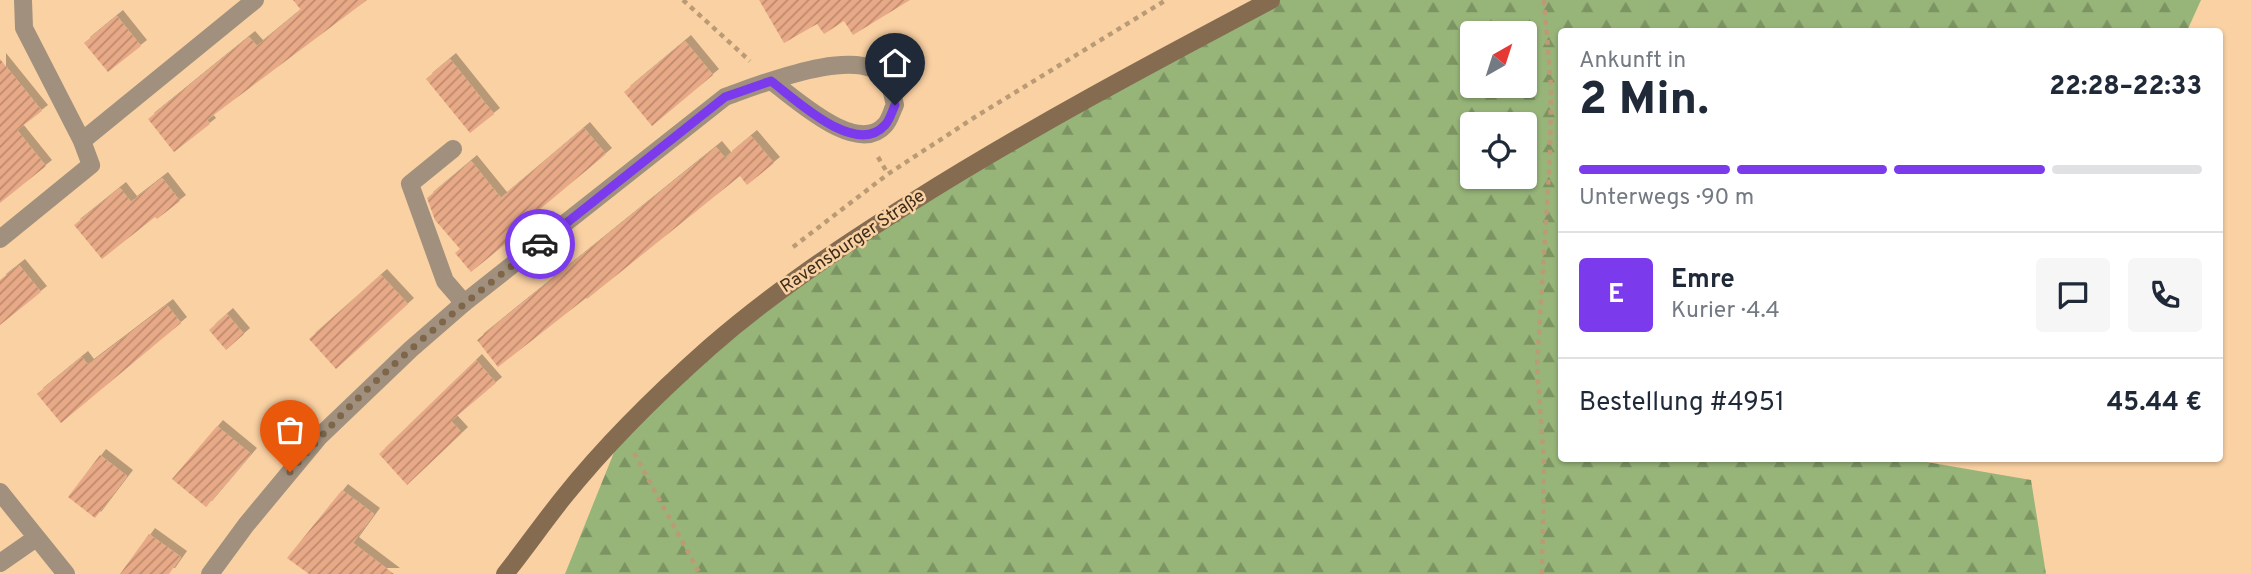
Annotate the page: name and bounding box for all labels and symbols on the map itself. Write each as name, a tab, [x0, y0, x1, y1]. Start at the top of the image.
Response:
north arrow	[1460, 21, 1536, 98]
pin	[865, 33, 925, 105]
street label: Ravensburger Straße	[776, 185, 930, 299]
courier	[505, 209, 575, 279]
pin	[260, 400, 320, 472]

